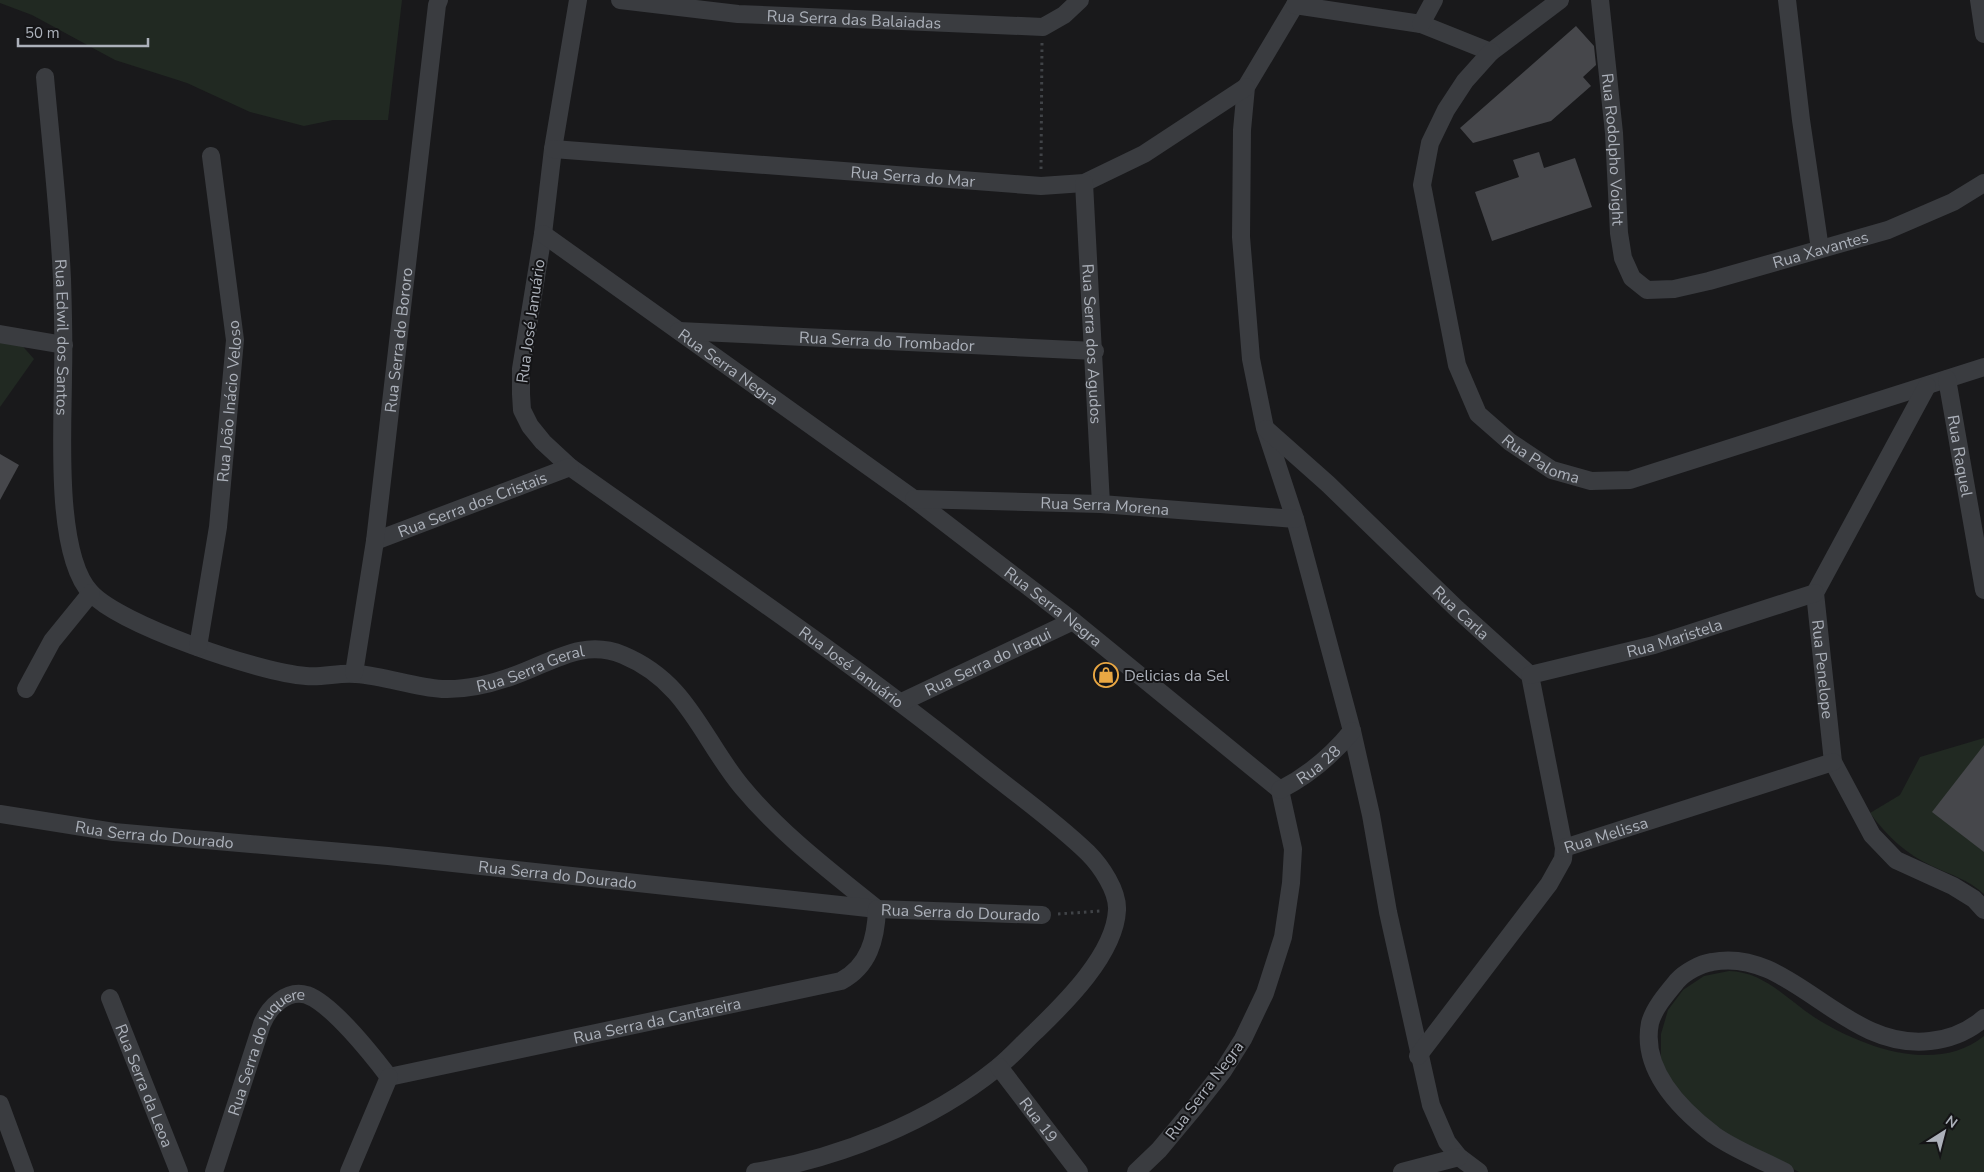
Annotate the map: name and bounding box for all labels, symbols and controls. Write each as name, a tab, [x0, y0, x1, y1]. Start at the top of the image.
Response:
street label: Rua Serra das Balaiadas	[766, 5, 942, 35]
scale bar	[18, 15, 148, 47]
text: 50 m	[25, 23, 60, 43]
street label: Rua Rodolpho Voight	[1596, 72, 1629, 227]
street label: Rua Serra do Mar	[850, 162, 976, 193]
street label: Rua Xavantes	[1770, 226, 1871, 274]
street label: Rua Edwil dos Santos	[49, 258, 73, 416]
street label: Rua José Januário	[511, 258, 551, 385]
street label: Rua Serra dos Agudos	[1076, 263, 1107, 425]
street label: Rua Serra do Bororo	[380, 266, 419, 414]
street label: Rua João Inácio Veloso	[212, 319, 247, 483]
street label: Rua Serra Negra	[673, 324, 783, 411]
street label: Rua Serra do Trombador	[799, 327, 975, 357]
street label: Rua Raquel	[1941, 413, 1978, 499]
street label: Rua Paloma	[1497, 430, 1582, 489]
street label: Rua Serra dos Cristais	[395, 467, 550, 543]
street label: Rua Serra Morena	[1040, 492, 1170, 521]
street label: Rua Serra Negra	[999, 562, 1106, 652]
street label: Rua Carla	[1427, 581, 1494, 645]
street label: Rua Maristela	[1624, 614, 1725, 663]
street label: Rua Penelope	[1806, 619, 1838, 720]
street label: Rua José Januário	[794, 622, 908, 714]
street label: Rua Serra do Iraqui	[922, 623, 1055, 702]
street label: Rua Serra Geral	[474, 640, 586, 698]
shop icon: Delicias da Sel	[1093, 662, 1119, 688]
place label: Delicias da Sel	[1124, 665, 1230, 687]
street label: Rua 28	[1292, 741, 1346, 790]
street label: Rua Melissa	[1561, 812, 1651, 859]
street label: Rua Serra do Dourado	[74, 816, 235, 854]
street label: Rua Serra do Dourado	[477, 856, 638, 895]
street label: Rua Serra do Dourado	[881, 899, 1041, 927]
street label: Rua Serra do Juquere	[223, 984, 306, 1119]
street label: Rua Serra da Cantareira	[571, 993, 743, 1050]
street label: Rua Serra da Leoa	[109, 1021, 178, 1151]
street label: Rua Serra Negra	[1160, 1037, 1249, 1145]
street label: Rua 19	[1014, 1093, 1063, 1147]
north arrow	[1919, 1107, 1969, 1157]
text: N	[1942, 1111, 1961, 1133]

